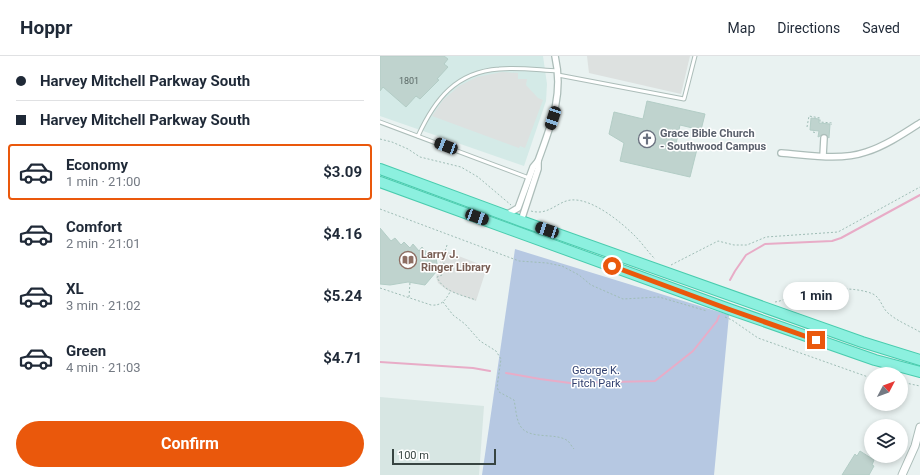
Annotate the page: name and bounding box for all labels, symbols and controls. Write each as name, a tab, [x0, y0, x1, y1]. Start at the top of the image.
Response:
text: Hoppr	[20, 16, 72, 39]
text: Map	[728, 20, 755, 36]
text: Directions	[777, 20, 840, 36]
text: Saved	[862, 20, 900, 36]
text: Harvey Mitchell Parkway South	[40, 72, 250, 90]
house number: 1801	[399, 76, 419, 86]
car	[544, 105, 562, 131]
text: Harvey Mitchell Parkway South	[40, 111, 250, 129]
place label: Grace Bible Church - Southwood Campus	[660, 127, 766, 153]
church icon: Grace Bible Church - Southwood Campus	[637, 129, 657, 149]
car	[433, 136, 459, 156]
icon: car	[18, 154, 54, 190]
text: Economy	[66, 156, 128, 174]
text: $3.09	[323, 163, 362, 181]
text: 1 min · 21:00	[66, 174, 141, 189]
car	[464, 207, 490, 227]
icon: car	[18, 216, 54, 252]
text: Comfort	[66, 218, 122, 236]
car	[534, 220, 560, 240]
text: $4.16	[323, 225, 362, 243]
text: 2 min · 21:01	[66, 236, 141, 251]
place label: Larry J. Ringer Library	[421, 248, 491, 274]
library icon: Larry J. Ringer Library	[398, 250, 418, 270]
route start	[603, 257, 621, 275]
icon: car	[18, 278, 54, 314]
text: XL	[66, 280, 84, 298]
callout: 1 min	[783, 282, 849, 310]
text: $5.24	[323, 287, 362, 305]
text: 1 min	[800, 288, 832, 303]
text: 3 min · 21:02	[66, 298, 141, 313]
route end	[807, 331, 825, 349]
icon: car	[18, 340, 54, 376]
text: Green	[66, 342, 106, 360]
text: $4.71	[323, 349, 362, 367]
text: 4 min · 21:03	[66, 360, 141, 375]
park label: George K. Fitch Park	[571, 364, 621, 390]
north arrow	[864, 367, 908, 411]
map controls	[864, 367, 908, 463]
button: layers	[864, 419, 908, 463]
button: Confirm	[16, 421, 364, 467]
scale bar	[392, 447, 496, 466]
text: 100 m	[398, 449, 429, 462]

